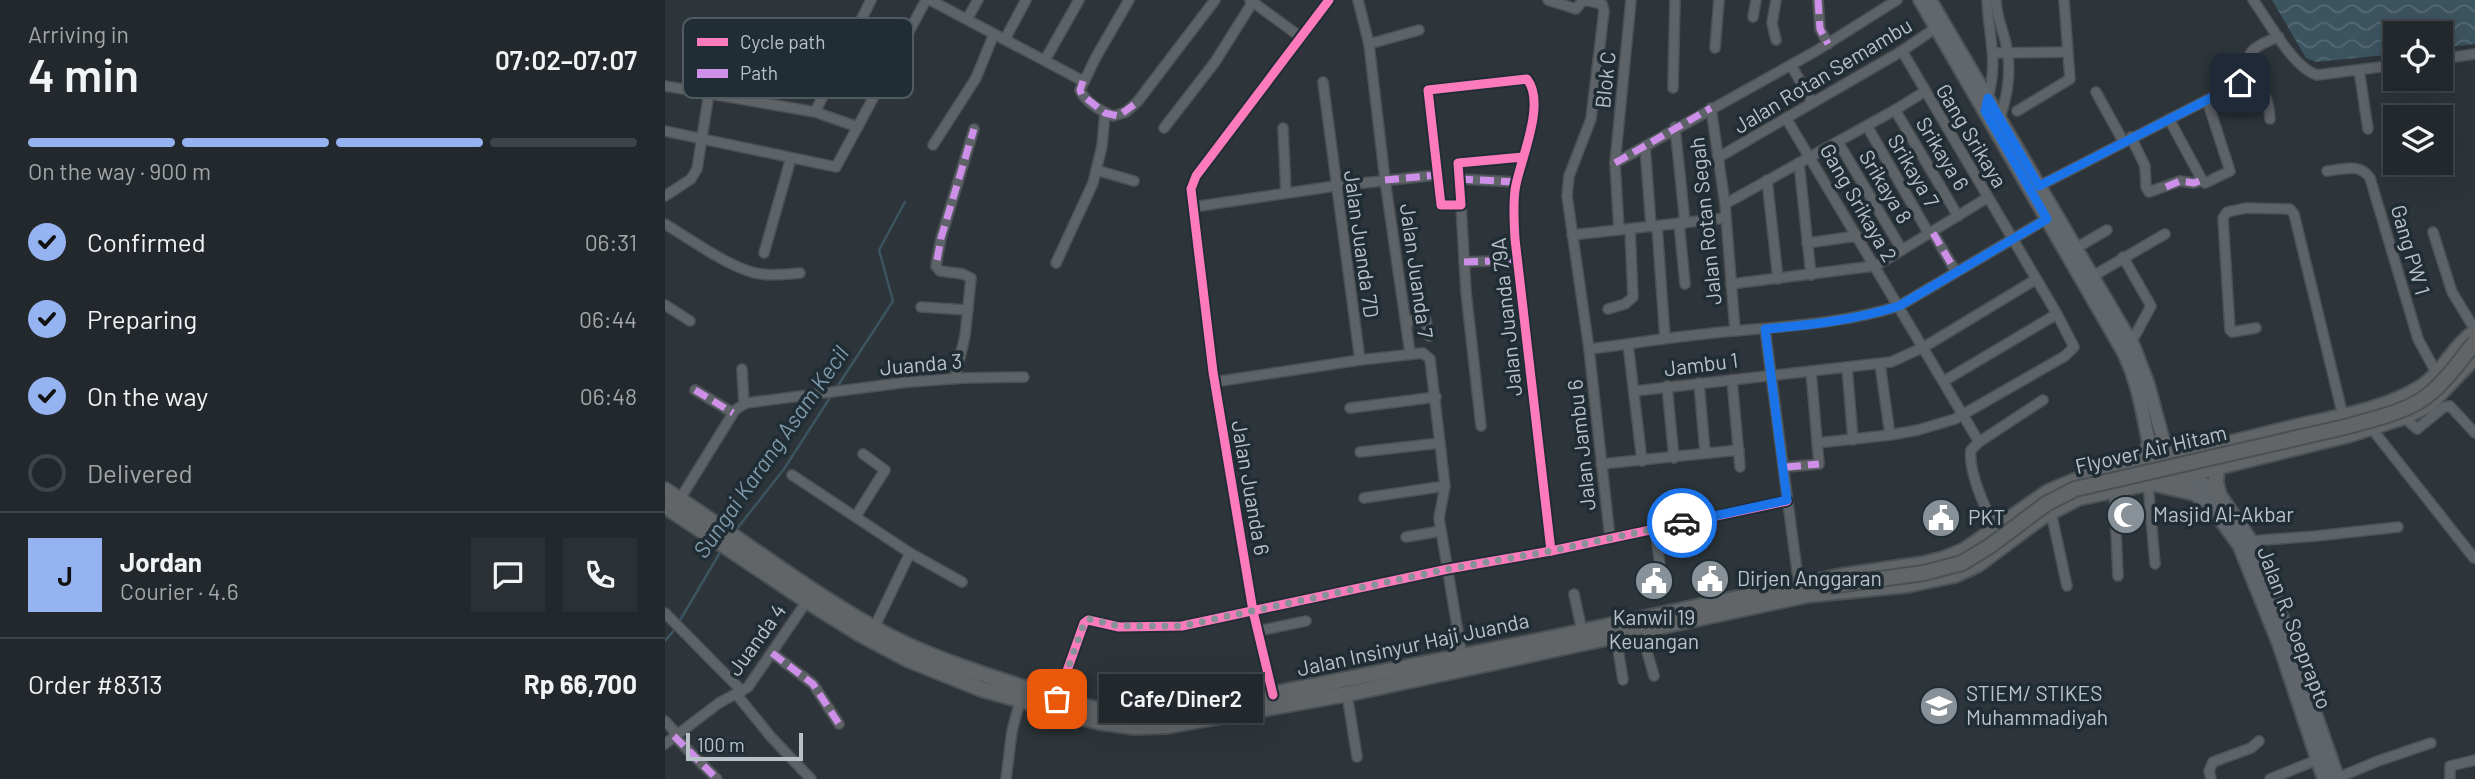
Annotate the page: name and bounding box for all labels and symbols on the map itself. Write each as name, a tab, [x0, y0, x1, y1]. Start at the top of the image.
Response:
street label: Jalan Rotan Semambu	[1729, 12, 1916, 138]
legend	[683, 18, 913, 98]
text: Cycle path	[740, 30, 825, 53]
street label: Blok C	[1589, 50, 1620, 109]
pin	[2210, 53, 2270, 113]
text: Path	[740, 61, 778, 84]
street label: Gang Srikaya	[1932, 79, 2013, 192]
street label: Srikaya 6	[1912, 112, 1975, 195]
street label: Srikaya 7	[1883, 129, 1945, 211]
street label: Jalan Rotan Segah	[1683, 136, 1726, 306]
street label: Gang Srikaya 2	[1815, 139, 1903, 266]
street label: Srikaya 8	[1855, 145, 1918, 228]
street label: Jalan Juanda 7D	[1340, 169, 1385, 319]
street label: Jalan Juanda 7	[1396, 202, 1439, 340]
street label: Gang PW 1	[2387, 202, 2436, 297]
street label: Jalan Juanda 79A	[1485, 236, 1526, 398]
water label: Sungai Karang Asam Kecil	[686, 340, 854, 563]
street label: Juanda 3	[879, 347, 963, 380]
street label: Jambu 1	[1662, 347, 1739, 380]
street label: Jalan Jambu 6	[1561, 378, 1600, 512]
street label: Jalan Juanda 6	[1227, 418, 1276, 557]
street label: Flyover Air Hitam	[2073, 419, 2229, 478]
courier	[1647, 488, 1717, 558]
mosque icon: Masjid Al-Akbar	[2105, 494, 2147, 536]
public building icon: PKT	[1920, 497, 1962, 539]
place label: Masjid Al-Akbar	[2153, 501, 2294, 526]
place label: PKT	[1968, 504, 2005, 529]
street label: Jalan R. Soeprapto	[2253, 543, 2338, 712]
public building icon: Dirjen Anggaran	[1689, 558, 1731, 600]
public building icon: Kanwil 19 Keuangan	[1633, 560, 1675, 602]
place label: Dirjen Anggaran	[1737, 565, 1882, 590]
street label: Juanda 4	[721, 598, 790, 680]
place label: Kanwil 19 Keuangan	[1609, 604, 1699, 653]
street label: Jalan Insinyur Haji Juanda	[1294, 607, 1531, 680]
pin	[1027, 669, 1087, 729]
callout: Cafe/Diner2	[1099, 674, 1263, 724]
place label: STIEM/ STIKES Muhammadiyah	[1966, 680, 2108, 729]
school or university icon: STIEM/ STIKES Muhammadiyah	[1918, 685, 1960, 727]
scale bar	[686, 730, 803, 762]

